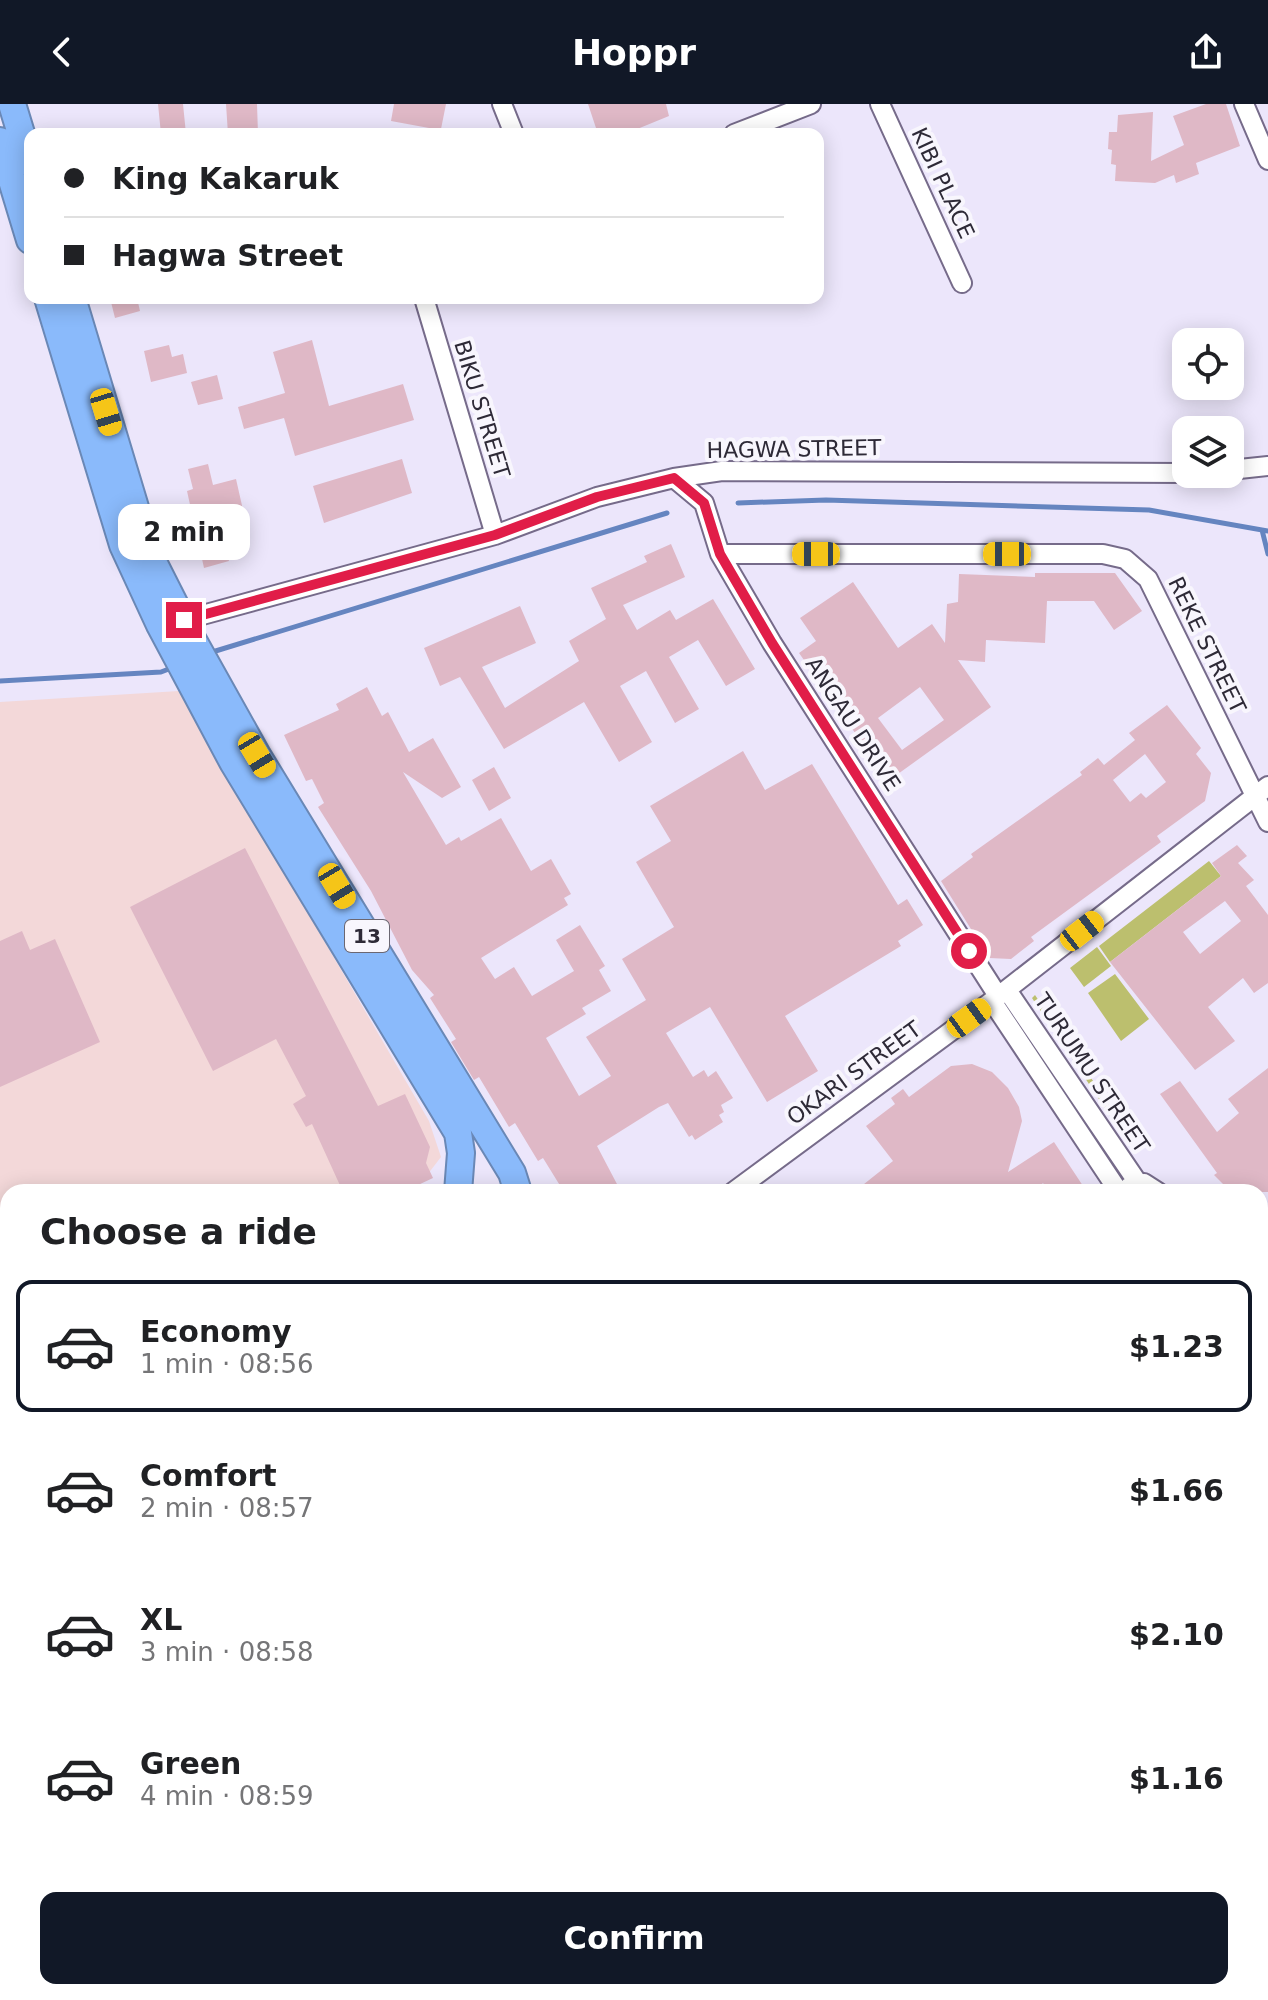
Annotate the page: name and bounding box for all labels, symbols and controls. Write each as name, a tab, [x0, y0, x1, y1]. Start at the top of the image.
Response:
icon: back	[40, 30, 84, 74]
icon: share	[1184, 30, 1228, 74]
text: Hoppr	[572, 32, 696, 73]
street label: KIBI PLACE	[906, 124, 980, 242]
text: King Kakaruk	[112, 161, 339, 196]
text: Hagwa Street	[112, 238, 343, 273]
map controls	[1172, 328, 1244, 488]
button: locate	[1172, 328, 1244, 400]
street label: BIKU STREET	[449, 337, 515, 481]
car	[88, 386, 124, 438]
button: layers	[1172, 416, 1244, 488]
street label: HAGWA STREET	[706, 435, 882, 463]
callout: 2 min	[118, 504, 250, 560]
text: 2 min	[143, 517, 225, 547]
car	[792, 542, 840, 566]
car	[983, 542, 1031, 566]
street label: REKE STREET	[1163, 573, 1251, 718]
route end	[166, 602, 202, 638]
street label: ANGAU DRIVE	[800, 652, 906, 796]
car	[234, 728, 280, 782]
car	[314, 859, 360, 913]
car	[1056, 907, 1108, 955]
road number: 13	[345, 920, 389, 952]
route start	[951, 933, 987, 969]
street label: TURUMU STREET	[1029, 988, 1155, 1158]
car	[943, 994, 995, 1042]
street label: OKARI STREET	[782, 1016, 926, 1130]
text: Choose a ride	[40, 1211, 317, 1252]
icon: car	[44, 1310, 116, 1382]
text: Economy	[140, 1314, 292, 1349]
text: $1.23	[1129, 1329, 1224, 1364]
text: 1 min · 08:56	[140, 1349, 314, 1379]
icon: car	[44, 1454, 116, 1526]
text: Comfort	[140, 1458, 277, 1493]
text: $1.66	[1129, 1473, 1224, 1508]
text: 2 min · 08:57	[140, 1493, 314, 1523]
icon: car	[44, 1598, 116, 1670]
text: XL	[140, 1602, 182, 1637]
text: $2.10	[1129, 1617, 1224, 1652]
text: 3 min · 08:58	[140, 1637, 314, 1667]
icon: car	[44, 1742, 116, 1814]
text: Green	[140, 1746, 241, 1781]
text: $1.16	[1129, 1761, 1224, 1796]
text: 4 min · 08:59	[140, 1781, 314, 1811]
button: Confirm	[40, 1892, 1228, 1984]

